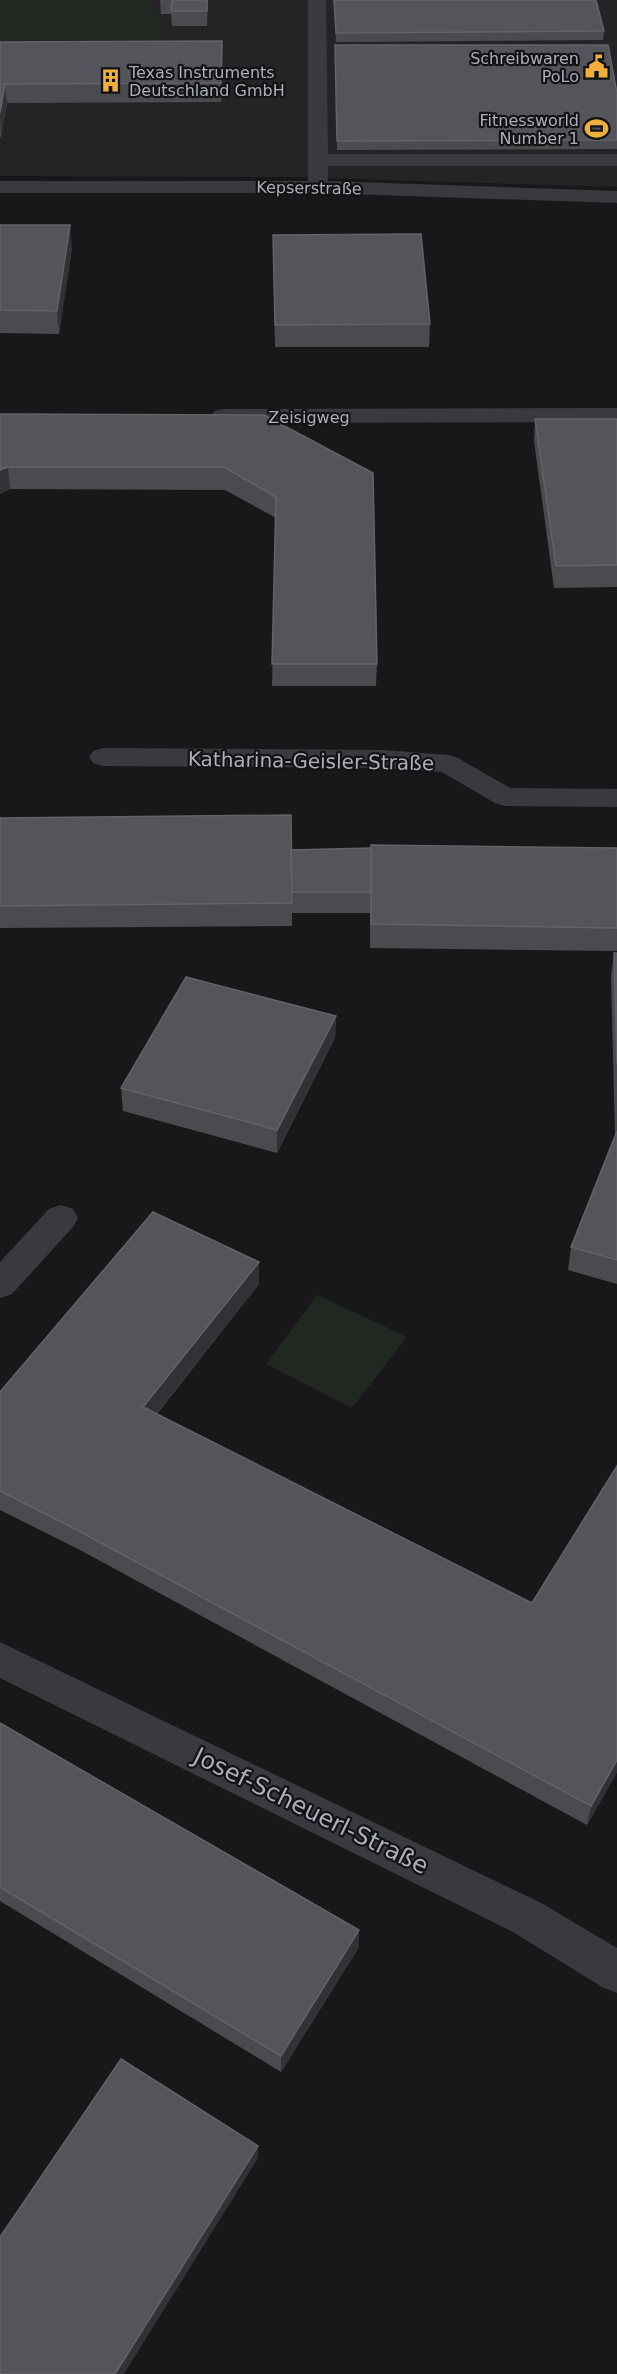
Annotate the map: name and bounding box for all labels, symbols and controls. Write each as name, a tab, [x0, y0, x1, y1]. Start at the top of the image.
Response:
place label: Schreibwaren PoLo	[470, 49, 579, 86]
public building icon: Schreibwaren PoLo	[584, 54, 610, 80]
place label: Texas Instruments Deutschland GmbH	[128, 63, 285, 100]
building icon: Texas Instruments Deutschland GmbH	[98, 68, 124, 94]
place label: Fitnessworld Number 1	[480, 111, 579, 148]
sports icon: Fitnessworld Number 1	[584, 116, 610, 142]
street label: Kepserstraße	[256, 178, 362, 198]
street label: Zeisigweg	[268, 408, 350, 427]
street label: Katharina-Geisler-Straße	[188, 747, 434, 775]
street label: Josef-Scheuerl-Straße	[187, 1741, 433, 1880]

